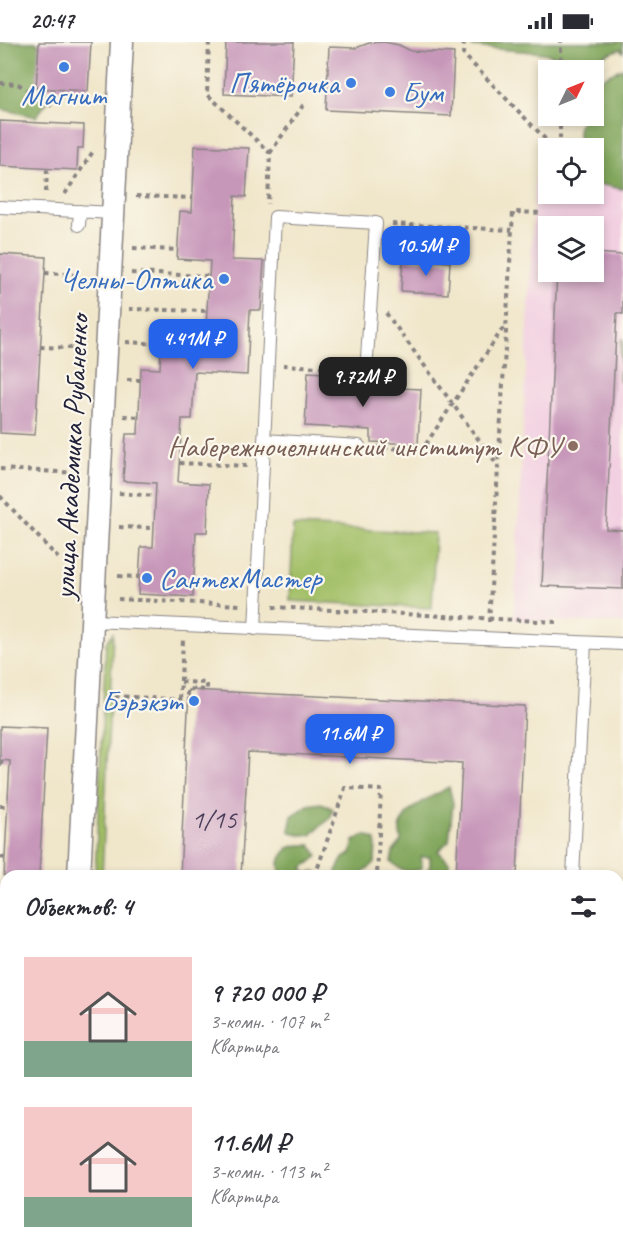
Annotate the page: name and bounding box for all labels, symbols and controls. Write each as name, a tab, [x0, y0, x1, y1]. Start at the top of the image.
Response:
text: 20:47	[30, 7, 74, 35]
marker: Магнит	[57, 60, 71, 74]
north arrow	[538, 60, 604, 126]
map controls	[538, 60, 604, 282]
place label: Пятёрочка	[229, 64, 341, 102]
place label: Бум	[402, 73, 445, 111]
place label: Магнит	[21, 76, 108, 114]
marker: Пятёрочка	[344, 76, 358, 90]
marker: Бум	[383, 85, 397, 99]
button: locate	[538, 138, 604, 204]
button: layers	[538, 216, 604, 282]
pin: 10.5M ₽	[371, 226, 481, 277]
text: 10.5M ₽	[396, 233, 456, 258]
place label: Челны-Оптика	[60, 260, 214, 298]
marker: Челны-Оптика	[217, 272, 231, 286]
street label: улица Академика Рубаненко	[44, 310, 98, 602]
pin: 4.41M ₽	[138, 319, 248, 370]
text: 4.41M ₽	[163, 326, 223, 351]
pin: 9.72M ₽	[308, 357, 418, 408]
text: 9.72M ₽	[333, 364, 393, 389]
place label: Набережночелнинский институт КФУ	[168, 427, 566, 465]
marker: Набережночелнинский институт КФУ	[566, 439, 580, 453]
place label: СантехМастер	[159, 559, 323, 597]
marker: СантехМастер	[140, 571, 154, 585]
place label: Бэрэкэт	[101, 682, 185, 720]
marker: Бэрэкэт	[187, 694, 201, 708]
pin: 11.6M ₽	[295, 714, 405, 765]
text: 11.6M ₽	[319, 721, 381, 746]
house number: 1/15	[191, 802, 239, 836]
text: Объектов: 4	[24, 890, 133, 923]
icon: filters	[567, 890, 600, 923]
text: 9 720 000 ₽	[210, 976, 324, 1009]
icon: home	[72, 981, 144, 1053]
text: 3-комн. · 107 m²	[210, 1009, 327, 1034]
text: Квартира	[210, 1034, 278, 1059]
text: 11.6M ₽	[210, 1126, 289, 1159]
icon: home	[72, 1131, 144, 1203]
text: 3-комн. · 113 m²	[210, 1159, 327, 1184]
text: Квартира	[210, 1184, 278, 1209]

